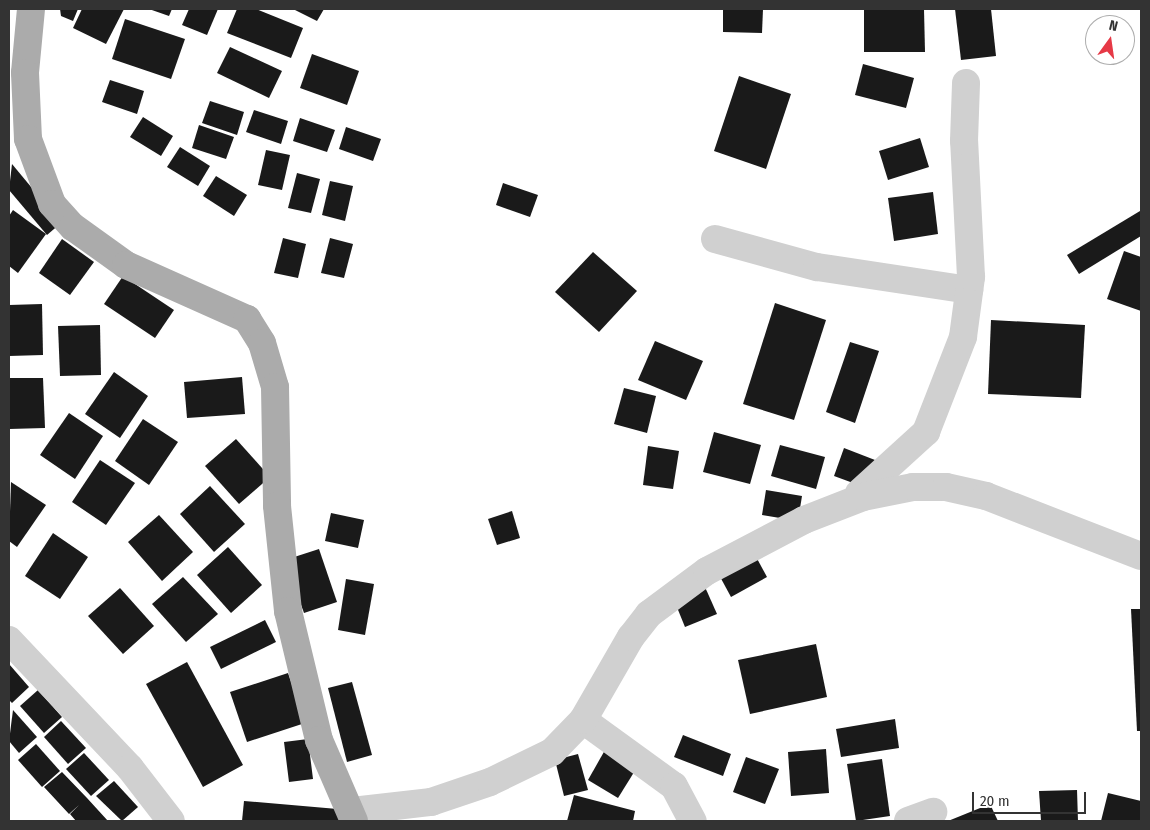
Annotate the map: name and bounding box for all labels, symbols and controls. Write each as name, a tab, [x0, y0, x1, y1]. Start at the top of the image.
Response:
north arrow	[1085, 15, 1135, 65]
text: N	[1107, 17, 1120, 35]
scale bar	[975, 782, 1089, 814]
text: 20 m	[980, 792, 1010, 810]

